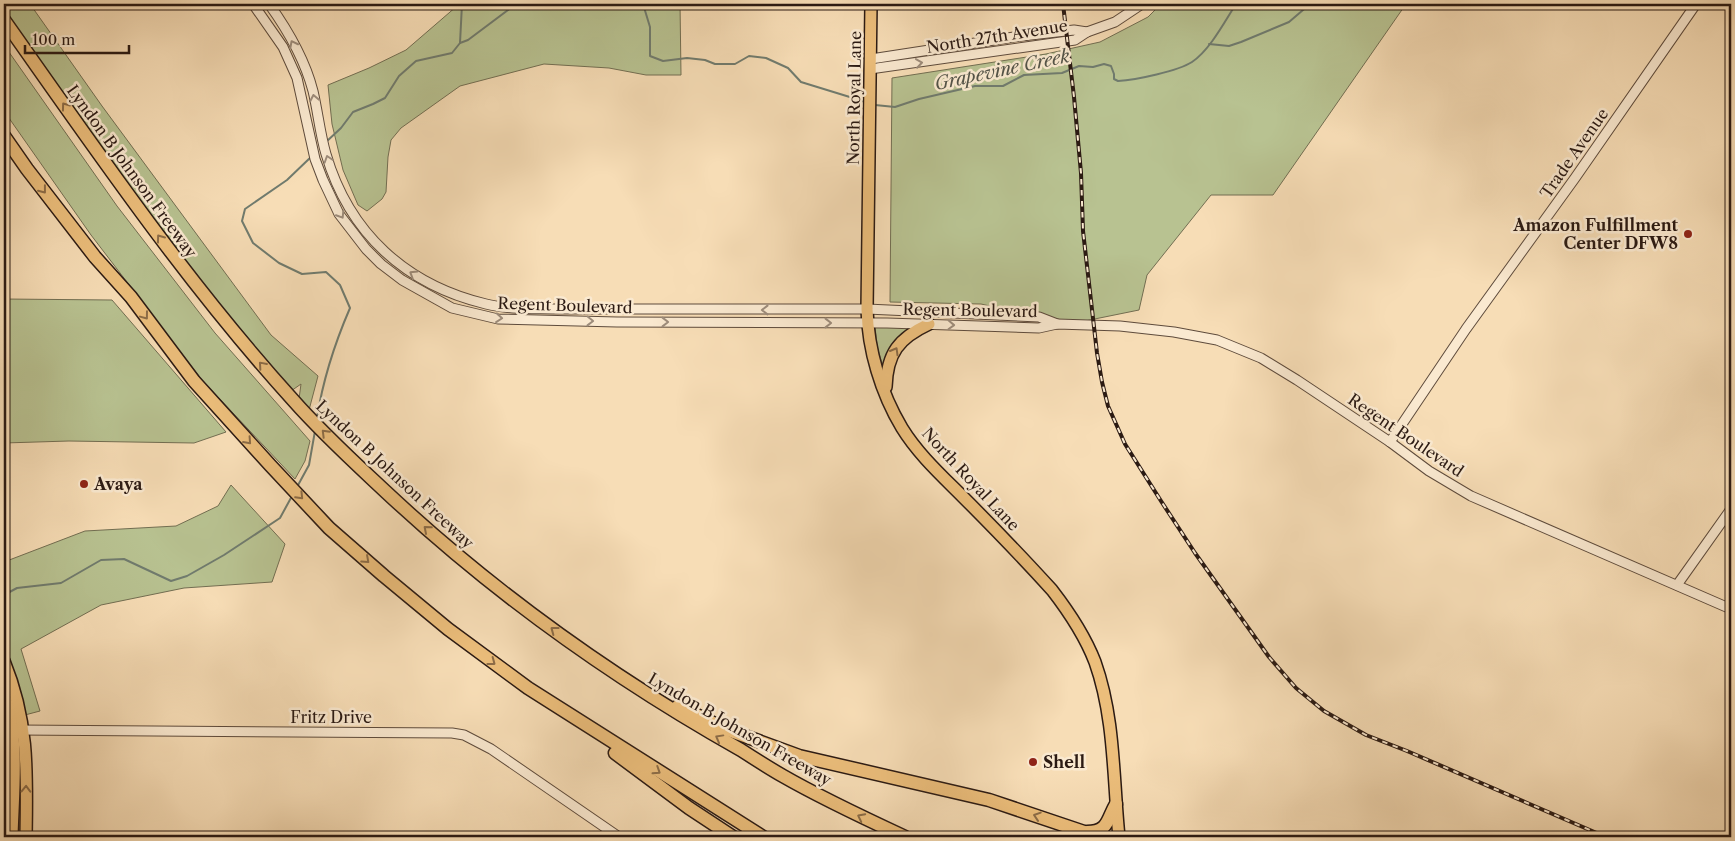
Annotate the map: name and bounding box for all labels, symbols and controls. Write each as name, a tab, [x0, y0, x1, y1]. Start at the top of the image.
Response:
street label: North 27th Avenue	[925, 15, 1069, 57]
scale bar	[25, 22, 129, 54]
text: 100 m	[32, 30, 75, 49]
street label: North Royal Lane	[843, 31, 865, 165]
one-way arrow	[289, 40, 299, 49]
water label: Grapevine Creek	[932, 45, 1072, 95]
one-way arrow	[914, 58, 923, 68]
street label: Lyndon B Johnson Freeway	[63, 81, 202, 262]
one-way arrow	[310, 94, 320, 102]
one-way arrow	[62, 103, 72, 112]
street label: Trade Avenue	[1536, 104, 1612, 202]
one-way arrow	[324, 155, 334, 164]
one-way arrow	[37, 184, 46, 193]
one-way arrow	[335, 210, 344, 219]
place label: Amazon Fulfillment Center DFW8	[1512, 215, 1679, 253]
marker: Amazon Fulfillment Center DFW8	[1682, 228, 1694, 240]
one-way arrow	[157, 235, 166, 244]
one-way arrow	[409, 270, 418, 280]
street label: Regent Boulevard	[497, 293, 633, 317]
street label: Regent Boulevard	[902, 299, 1038, 321]
one-way arrow	[761, 305, 769, 315]
one-way arrow	[139, 310, 148, 320]
one-way arrow	[496, 313, 504, 324]
one-way arrow	[586, 316, 594, 326]
one-way arrow	[662, 317, 670, 327]
one-way arrow	[824, 318, 832, 328]
one-way arrow	[947, 319, 955, 330]
one-way arrow	[888, 347, 898, 356]
one-way arrow	[259, 362, 268, 371]
street label: Regent Boulevard	[1344, 389, 1468, 481]
street label: Lyndon B Johnson Freeway	[312, 396, 479, 553]
street label: North Royal Lane	[918, 423, 1024, 535]
one-way arrow	[322, 430, 331, 439]
one-way arrow	[243, 436, 252, 445]
place label: Avaya	[93, 474, 143, 494]
marker: Avaya	[78, 478, 90, 490]
one-way arrow	[294, 491, 303, 500]
one-way arrow	[423, 526, 432, 535]
one-way arrow	[360, 554, 369, 563]
one-way arrow	[551, 628, 560, 636]
one-way arrow	[486, 656, 495, 664]
street label: Lyndon B Johnson Freeway	[645, 668, 836, 790]
street label: Fritz Drive	[290, 707, 372, 727]
one-way arrow	[715, 735, 724, 745]
place label: Shell	[1043, 752, 1085, 772]
marker: Shell	[1027, 756, 1039, 768]
one-way arrow	[652, 765, 661, 774]
one-way arrow	[21, 784, 31, 792]
one-way arrow	[1033, 811, 1041, 821]
one-way arrow	[857, 812, 866, 823]

